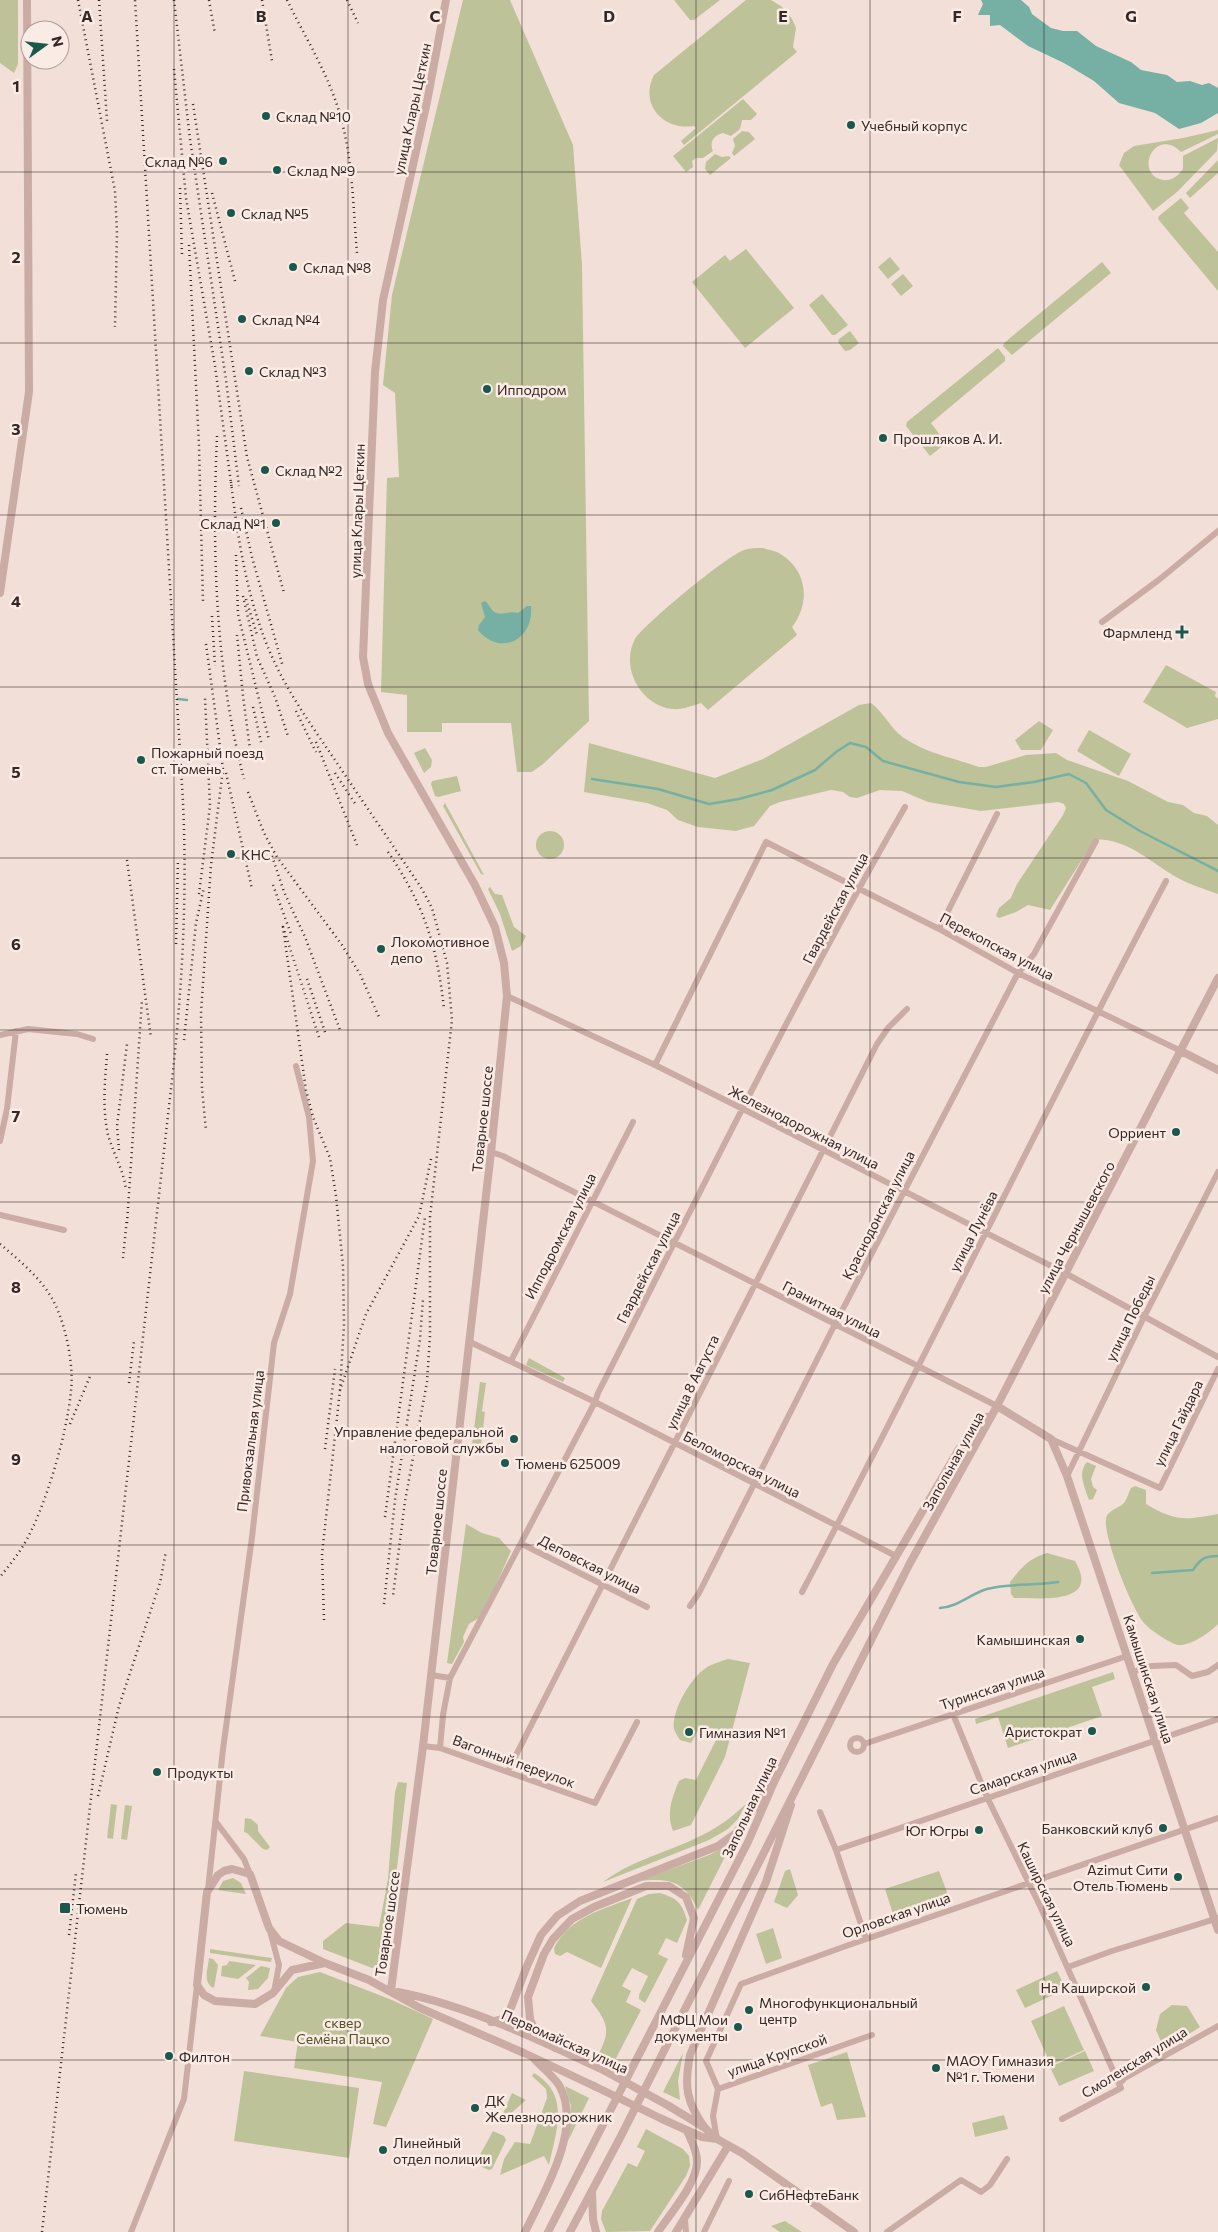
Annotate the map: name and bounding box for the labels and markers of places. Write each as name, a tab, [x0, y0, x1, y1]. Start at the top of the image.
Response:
place label: Склад №10	[276, 108, 351, 125]
marker: Склад №10	[260, 110, 272, 122]
place label: Учебный корпус	[861, 117, 967, 134]
marker: Учебный корпус	[845, 119, 857, 131]
place label: Склад №6	[145, 153, 213, 170]
marker: Склад №6	[217, 155, 229, 167]
place label: Склад №9	[287, 162, 355, 179]
marker: Склад №9	[271, 164, 283, 176]
place label: Склад №5	[241, 205, 309, 222]
marker: Склад №5	[225, 207, 237, 219]
place label: Склад №8	[303, 259, 371, 276]
marker: Склад №8	[287, 261, 299, 273]
place label: Склад №4	[252, 311, 321, 328]
marker: Склад №4	[236, 313, 248, 325]
place label: Склад №3	[259, 363, 327, 380]
marker: Склад №3	[243, 365, 255, 377]
place label: Ипподром	[497, 381, 566, 398]
marker: Ипподром	[481, 383, 493, 395]
place label: Прошляков А. И.	[893, 430, 1002, 447]
marker: Прошляков А. И.	[877, 432, 889, 444]
place label: Склад №2	[275, 462, 343, 479]
marker: Склад №2	[259, 464, 271, 476]
place label: Склад №1	[200, 515, 266, 532]
marker: Склад №1	[270, 517, 282, 529]
place label: Фармленд	[1103, 624, 1172, 641]
marker: Фармленд	[1176, 626, 1188, 638]
place label: Пожарный поезд ст. Тюмень	[151, 744, 264, 777]
marker: Пожарный поезд ст. Тюмень	[135, 754, 147, 766]
place label: КНС	[241, 846, 270, 863]
marker: КНС	[225, 848, 237, 860]
place label: Локомотивное депо	[391, 933, 489, 966]
marker: Локомотивное депо	[375, 943, 387, 955]
place label: Орриент	[1108, 1124, 1166, 1141]
marker: Орриент	[1170, 1126, 1182, 1138]
place label: Управление федеральной налоговой службы	[334, 1423, 504, 1456]
marker: Управление федеральной налоговой службы	[508, 1433, 520, 1445]
place label: Тюмень 625009	[515, 1455, 620, 1472]
marker: Тюмень 625009	[499, 1457, 511, 1469]
place label: Камышинская	[977, 1631, 1070, 1648]
marker: Камышинская	[1074, 1633, 1086, 1645]
place label: Аристократ	[1005, 1723, 1082, 1740]
place label: Гимназия №1	[699, 1724, 786, 1741]
marker: Аристократ	[1086, 1725, 1098, 1737]
marker: Гимназия №1	[683, 1726, 695, 1738]
place label: Продукты	[167, 1764, 233, 1781]
marker: Продукты	[151, 1766, 163, 1778]
place label: Банковский клуб	[1042, 1820, 1153, 1837]
place label: Юг Югры	[905, 1822, 969, 1839]
marker: Банковский клуб	[1157, 1822, 1169, 1834]
marker: Юг Югры	[973, 1824, 985, 1836]
place label: Azimut Сити Отель Тюмень	[1073, 1861, 1168, 1894]
marker: Azimut Сити Отель Тюмень	[1172, 1871, 1184, 1883]
place label: Тюмень	[76, 1900, 128, 1917]
marker: Тюмень	[58, 1901, 72, 1915]
place label: На Каширской	[1041, 1979, 1136, 1996]
marker: На Каширской	[1140, 1981, 1152, 1993]
place label: Многофункциональный центр	[759, 1994, 918, 2027]
marker: Многофункциональный центр	[743, 2004, 755, 2016]
place label: МФЦ Мои документы	[655, 2011, 728, 2044]
marker: МФЦ Мои документы	[732, 2021, 744, 2033]
place label: Филтон	[179, 2048, 230, 2065]
marker: Филтон	[163, 2050, 175, 2062]
place label: МАОУ Гимназия №1 г. Тюмени	[946, 2052, 1054, 2085]
marker: МАОУ Гимназия №1 г. Тюмени	[930, 2062, 942, 2074]
place label: ДК Железнодорожник	[485, 2092, 613, 2125]
marker: ДК Железнодорожник	[469, 2102, 481, 2114]
place label: Линейный отдел полиции	[393, 2134, 490, 2167]
marker: Линейный отдел полиции	[377, 2144, 389, 2156]
place label: СибНефтеБанк	[759, 2186, 860, 2203]
marker: СибНефтеБанк	[743, 2188, 755, 2200]

